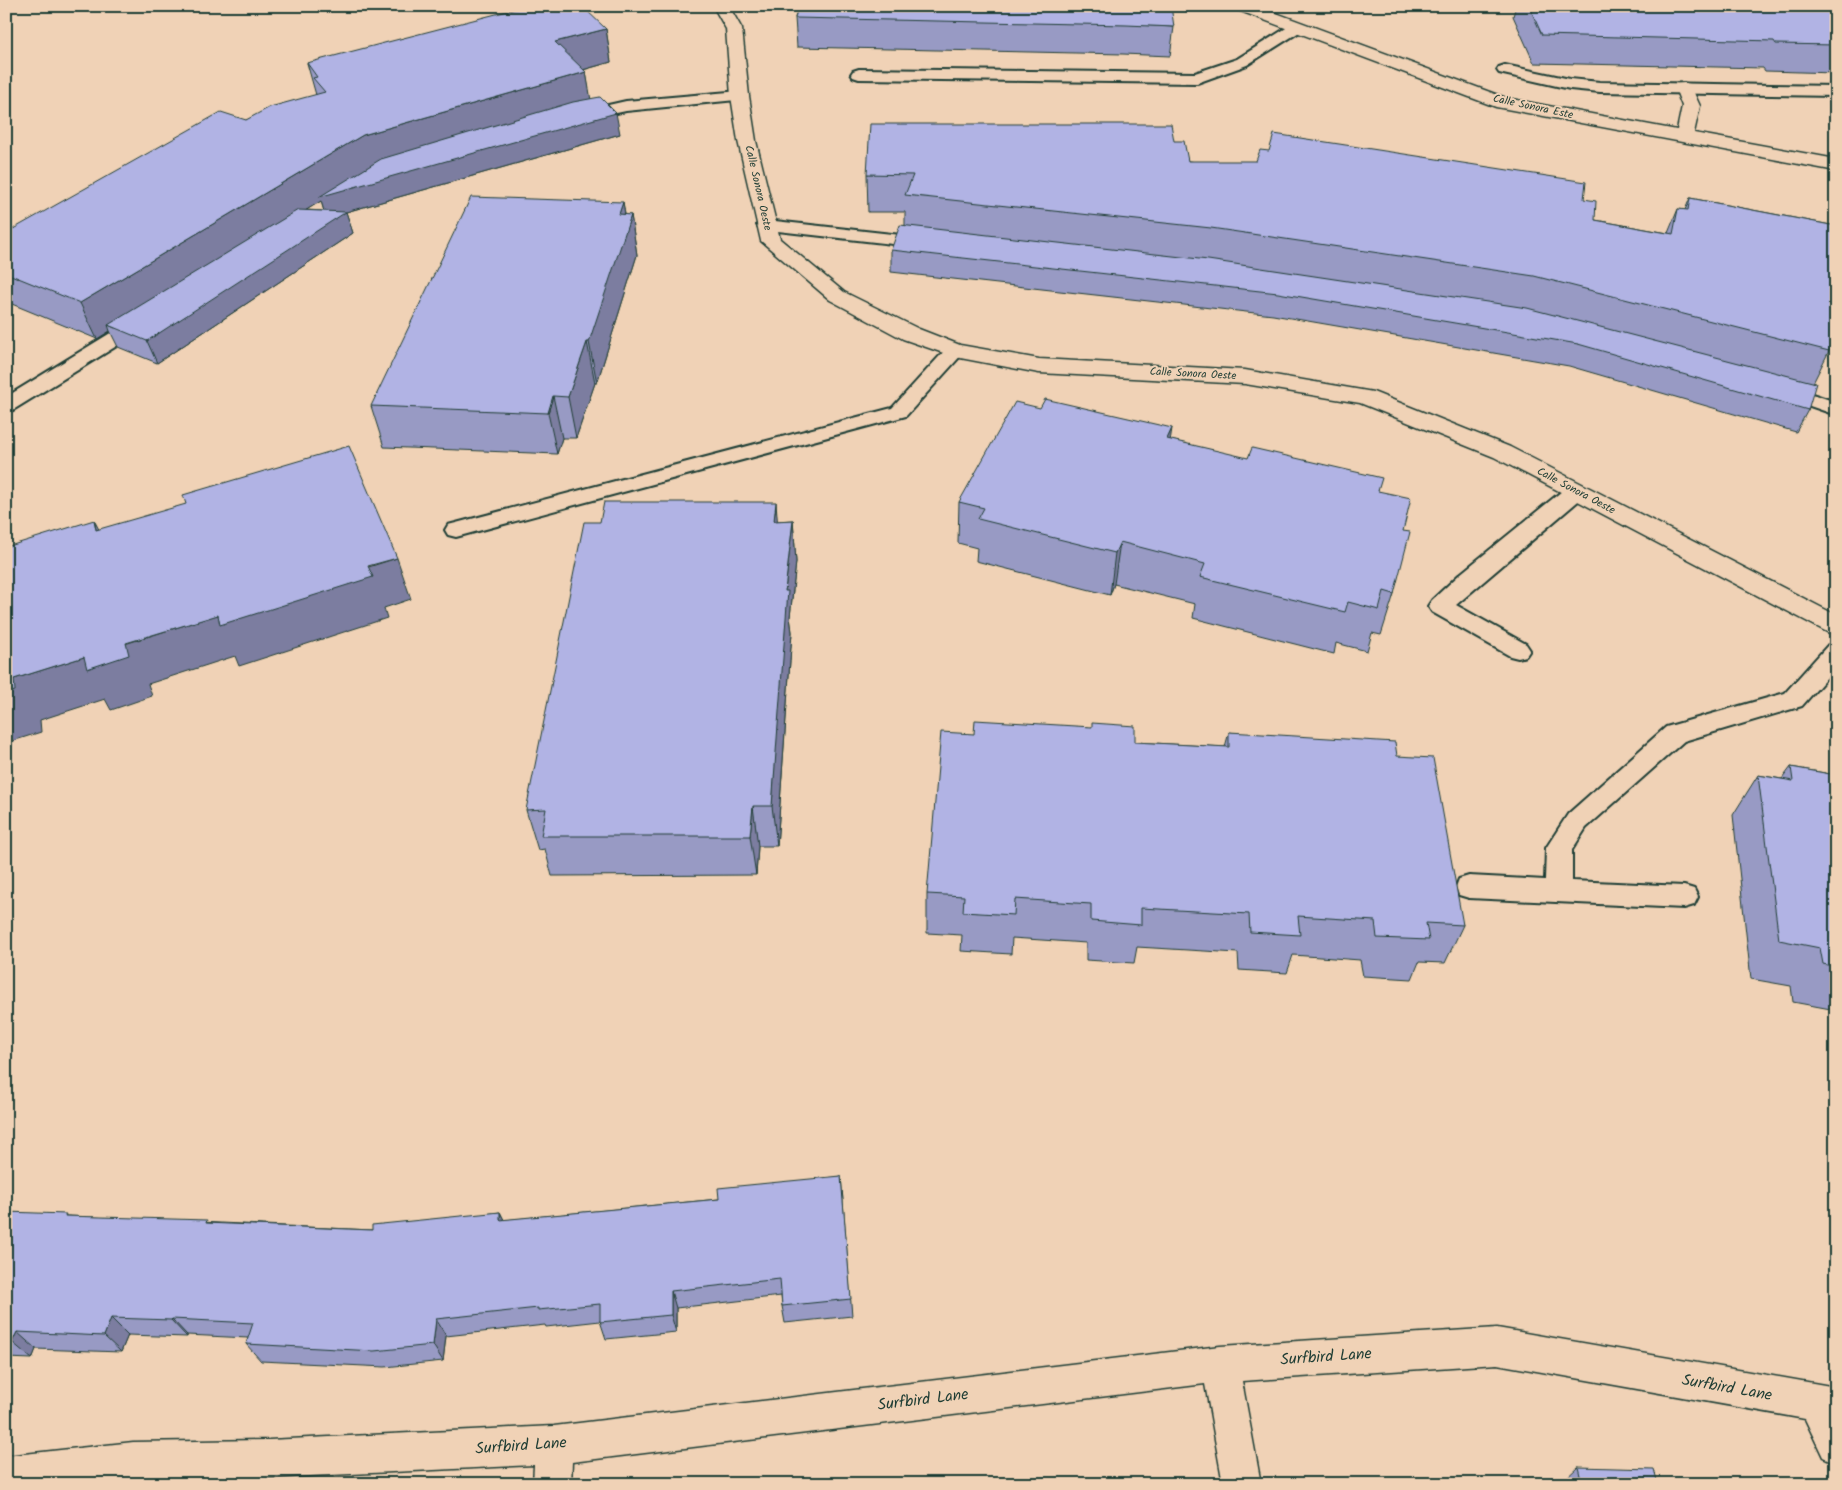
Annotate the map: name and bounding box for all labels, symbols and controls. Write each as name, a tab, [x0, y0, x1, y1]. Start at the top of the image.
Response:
street label: Calle Sonora Este	[1491, 90, 1575, 124]
street label: Calle Sonora Oeste	[739, 144, 777, 232]
street label: Calle Sonora Oeste	[1149, 363, 1237, 385]
street label: Calle Sonora Oeste	[1533, 463, 1619, 519]
street label: Surfbird Lane	[1280, 1341, 1372, 1373]
street label: Surfbird Lane	[1680, 1368, 1774, 1408]
street label: Surfbird Lane	[876, 1382, 970, 1418]
street label: Surfbird Lane	[475, 1430, 567, 1462]

